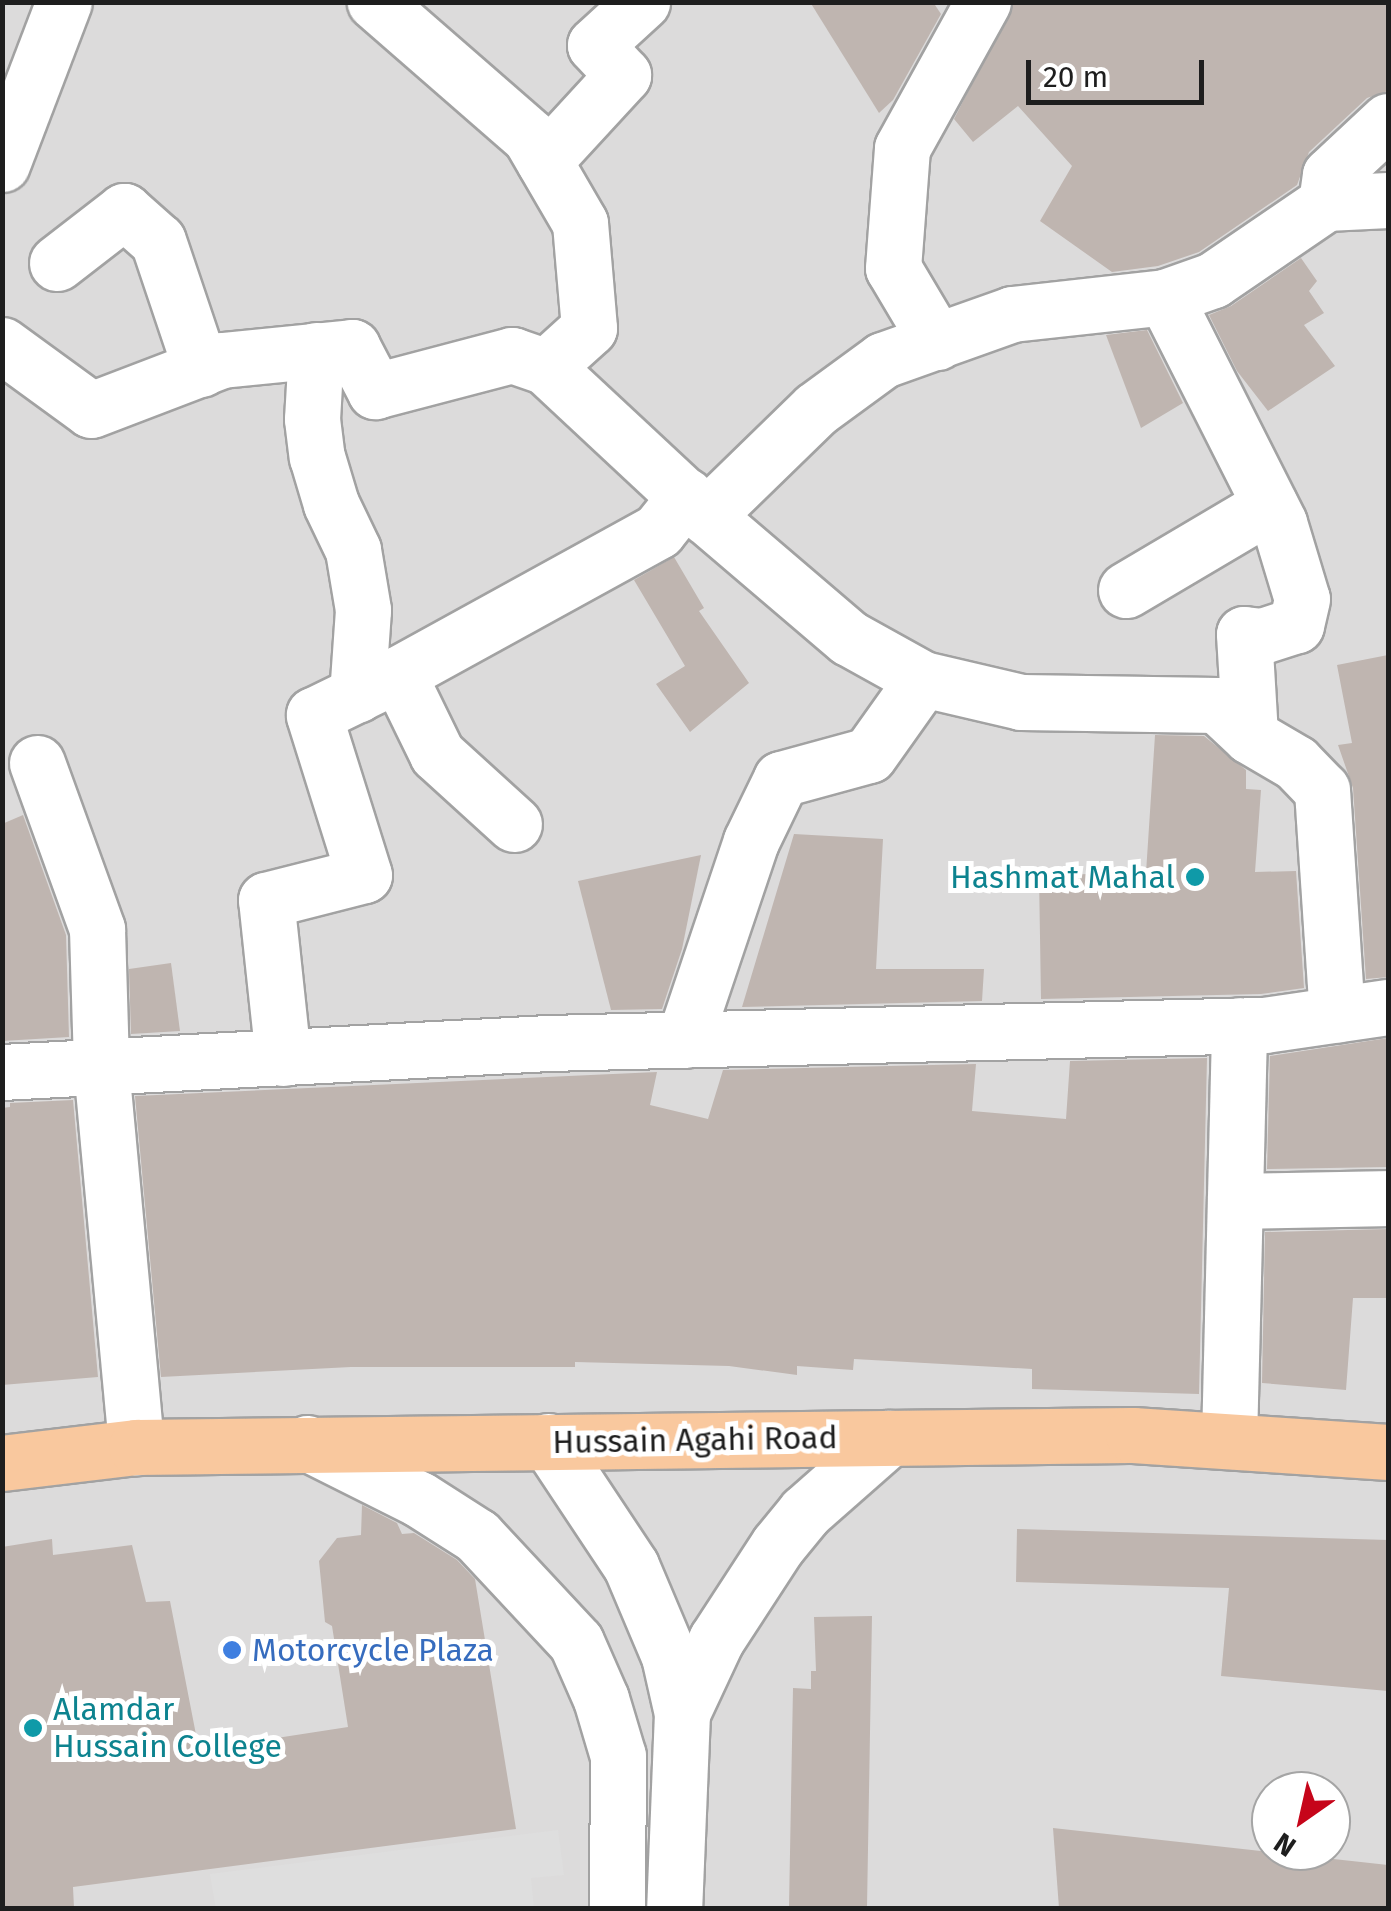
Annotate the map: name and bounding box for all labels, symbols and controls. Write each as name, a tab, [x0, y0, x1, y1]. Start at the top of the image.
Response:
scale bar	[1031, 40, 1208, 102]
text: 20 m	[1043, 59, 1108, 95]
place label: Hashmat Mahal	[950, 858, 1175, 896]
marker: Hashmat Mahal	[1184, 866, 1206, 888]
street label: Hussain Agahi Road	[552, 1418, 838, 1462]
place label: Motorcycle Plaza	[252, 1631, 494, 1669]
marker: Motorcycle Plaza	[221, 1639, 243, 1661]
place label: Alamdar Hussain College	[53, 1691, 282, 1766]
marker: Alamdar Hussain College	[22, 1717, 44, 1739]
north arrow	[1251, 1771, 1351, 1871]
text: N	[1268, 1826, 1302, 1864]

